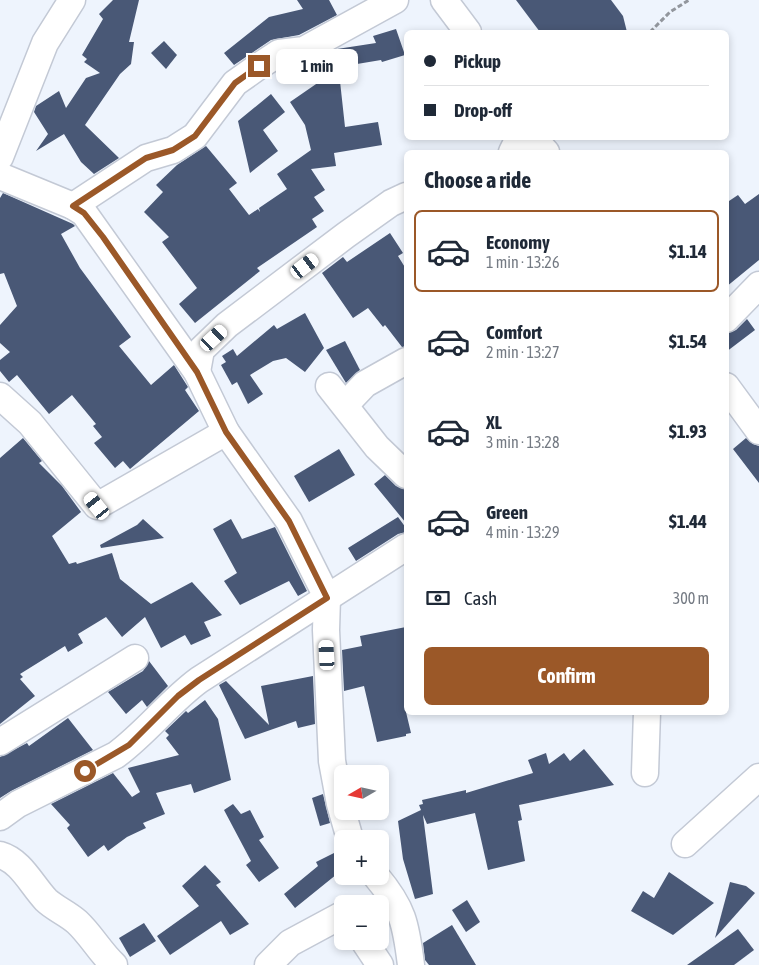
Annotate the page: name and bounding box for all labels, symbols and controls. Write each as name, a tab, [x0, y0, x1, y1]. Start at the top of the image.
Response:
callout: 1 min	[276, 48, 359, 84]
text: Pickup	[454, 50, 501, 72]
route end	[248, 55, 270, 77]
text: 1 min	[301, 57, 333, 75]
text: Drop-off	[454, 99, 512, 121]
text: Choose a ride	[424, 167, 531, 193]
icon: car	[426, 229, 471, 274]
text: Economy	[486, 231, 550, 253]
text: $1.14	[669, 240, 707, 262]
car	[288, 251, 321, 281]
text: 1 min · 13:26	[486, 253, 559, 271]
icon: car	[426, 319, 471, 364]
text: Comfort	[486, 321, 542, 343]
car	[197, 322, 230, 354]
text: $1.54	[669, 330, 707, 352]
text: 2 min · 13:27	[486, 343, 559, 361]
icon: car	[426, 409, 471, 454]
text: XL	[486, 411, 502, 433]
text: $1.93	[669, 420, 707, 442]
text: 3 min · 13:28	[486, 433, 559, 451]
car	[81, 490, 112, 522]
icon: car	[426, 499, 471, 544]
text: Green	[486, 501, 528, 523]
text: $1.44	[669, 510, 707, 532]
text: 4 min · 13:29	[486, 523, 559, 541]
icon: cash	[424, 584, 452, 612]
text: Cash	[464, 587, 497, 609]
text: 300 m	[673, 589, 709, 607]
car	[318, 640, 335, 670]
button: Confirm	[424, 647, 709, 705]
route start	[74, 760, 96, 782]
north arrow	[334, 765, 389, 820]
map controls	[334, 765, 389, 950]
button: +	[334, 830, 389, 885]
button: −	[334, 895, 389, 950]

